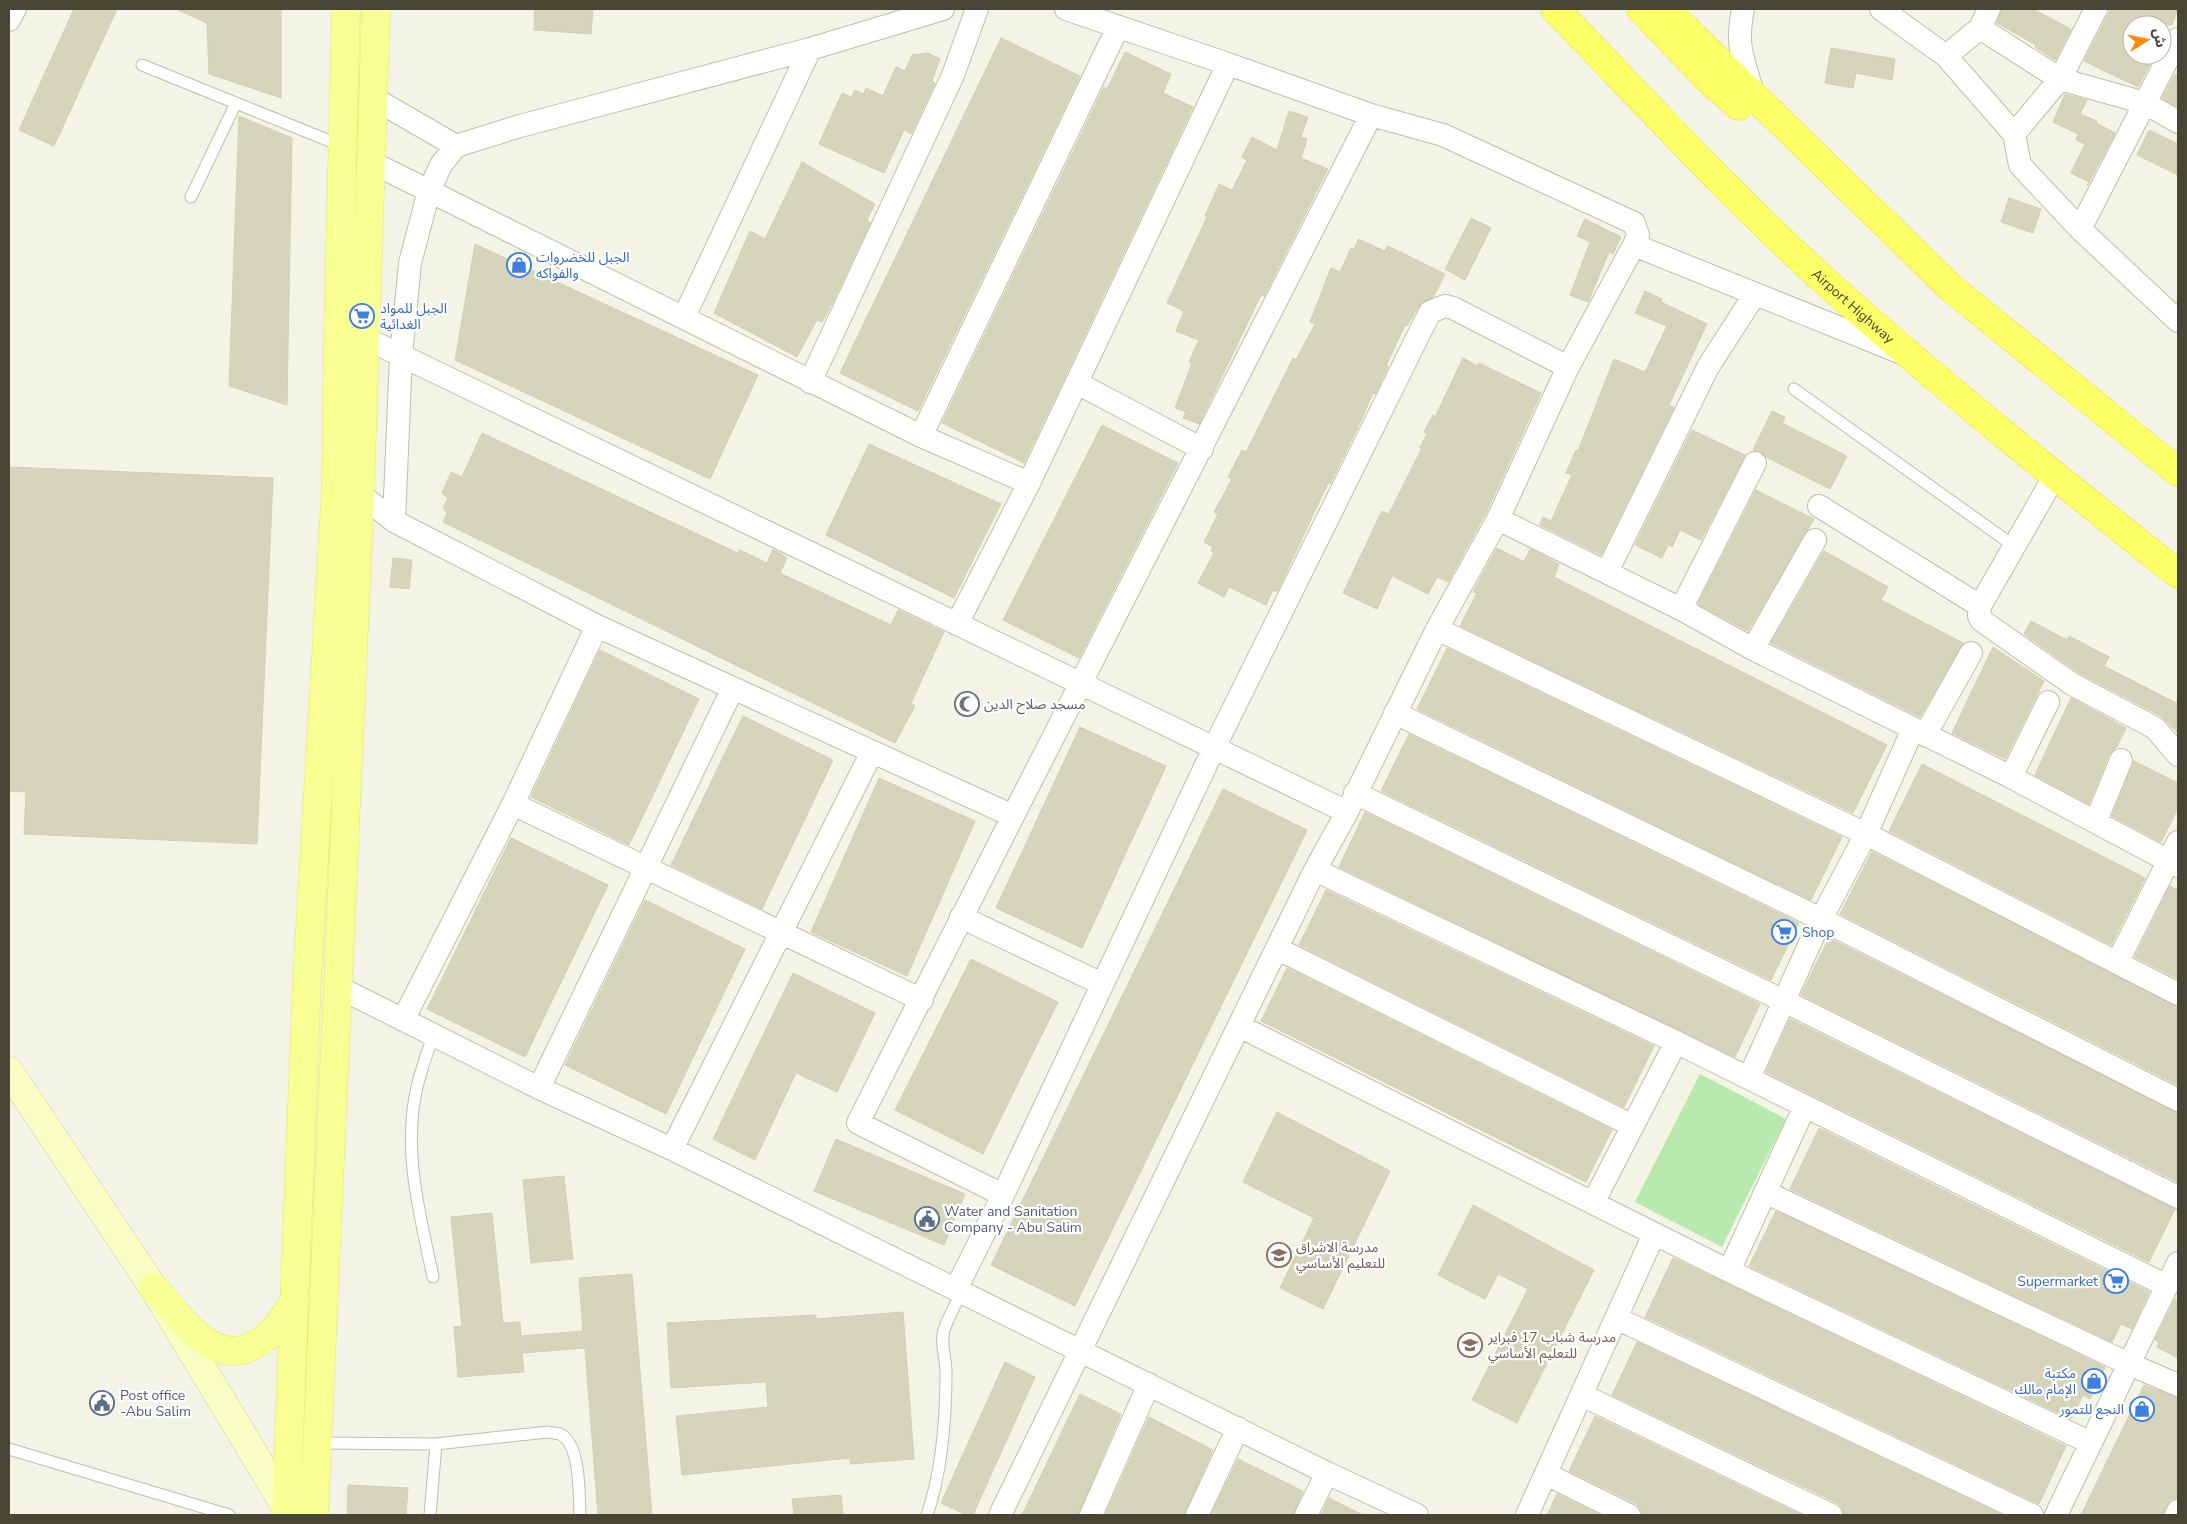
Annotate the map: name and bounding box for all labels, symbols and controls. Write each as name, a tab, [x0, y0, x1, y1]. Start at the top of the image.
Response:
north arrow	[2122, 15, 2172, 65]
text: ش	[2148, 27, 2170, 49]
place label: الجبل للخضروات والفواكه	[536, 248, 630, 283]
shop icon: الجبل للخضروات والفواكه	[506, 252, 532, 278]
street label: Airport Highway	[1807, 265, 1899, 349]
place label: الجبل للمواد الغدائية	[380, 299, 447, 334]
supermarket icon: الجبل للمواد الغدائية	[349, 303, 375, 329]
mosque icon: مسجد صلاح الدين	[954, 691, 980, 717]
place label: مسجد صلاح الدين	[984, 695, 1086, 715]
supermarket icon: Shop	[1771, 919, 1797, 945]
place label: Shop	[1802, 923, 1835, 942]
place label: Water and Sanitation Company - Abu Salim	[944, 1202, 1082, 1237]
public building icon: Water and Sanitation Company - Abu Salim	[914, 1206, 940, 1232]
place label: مدرسة الاشراق للتعليم الأساسي	[1296, 1238, 1385, 1274]
school or university icon: مدرسة الاشراق للتعليم الأساسي	[1266, 1242, 1292, 1268]
supermarket icon: Supermarket	[2103, 1268, 2129, 1294]
place label: Supermarket	[2017, 1272, 2098, 1291]
place label: مدرسة شباب 17 فبراير للتعليم الأساسي	[1487, 1328, 1616, 1364]
school or university icon: مدرسة شباب 17 فبراير للتعليم الأساسي	[1457, 1332, 1483, 1358]
place label: مكتبة الإمام مالك	[2015, 1364, 2076, 1400]
shop icon: مكتبة الإمام مالك	[2081, 1368, 2107, 1394]
place label: Post office -Abu Salim	[120, 1386, 191, 1421]
public building icon: Post office -Abu Salim	[89, 1390, 115, 1416]
shop icon: النجع للتمور	[2129, 1396, 2155, 1422]
place label: النجع للتمور	[2058, 1400, 2124, 1420]

